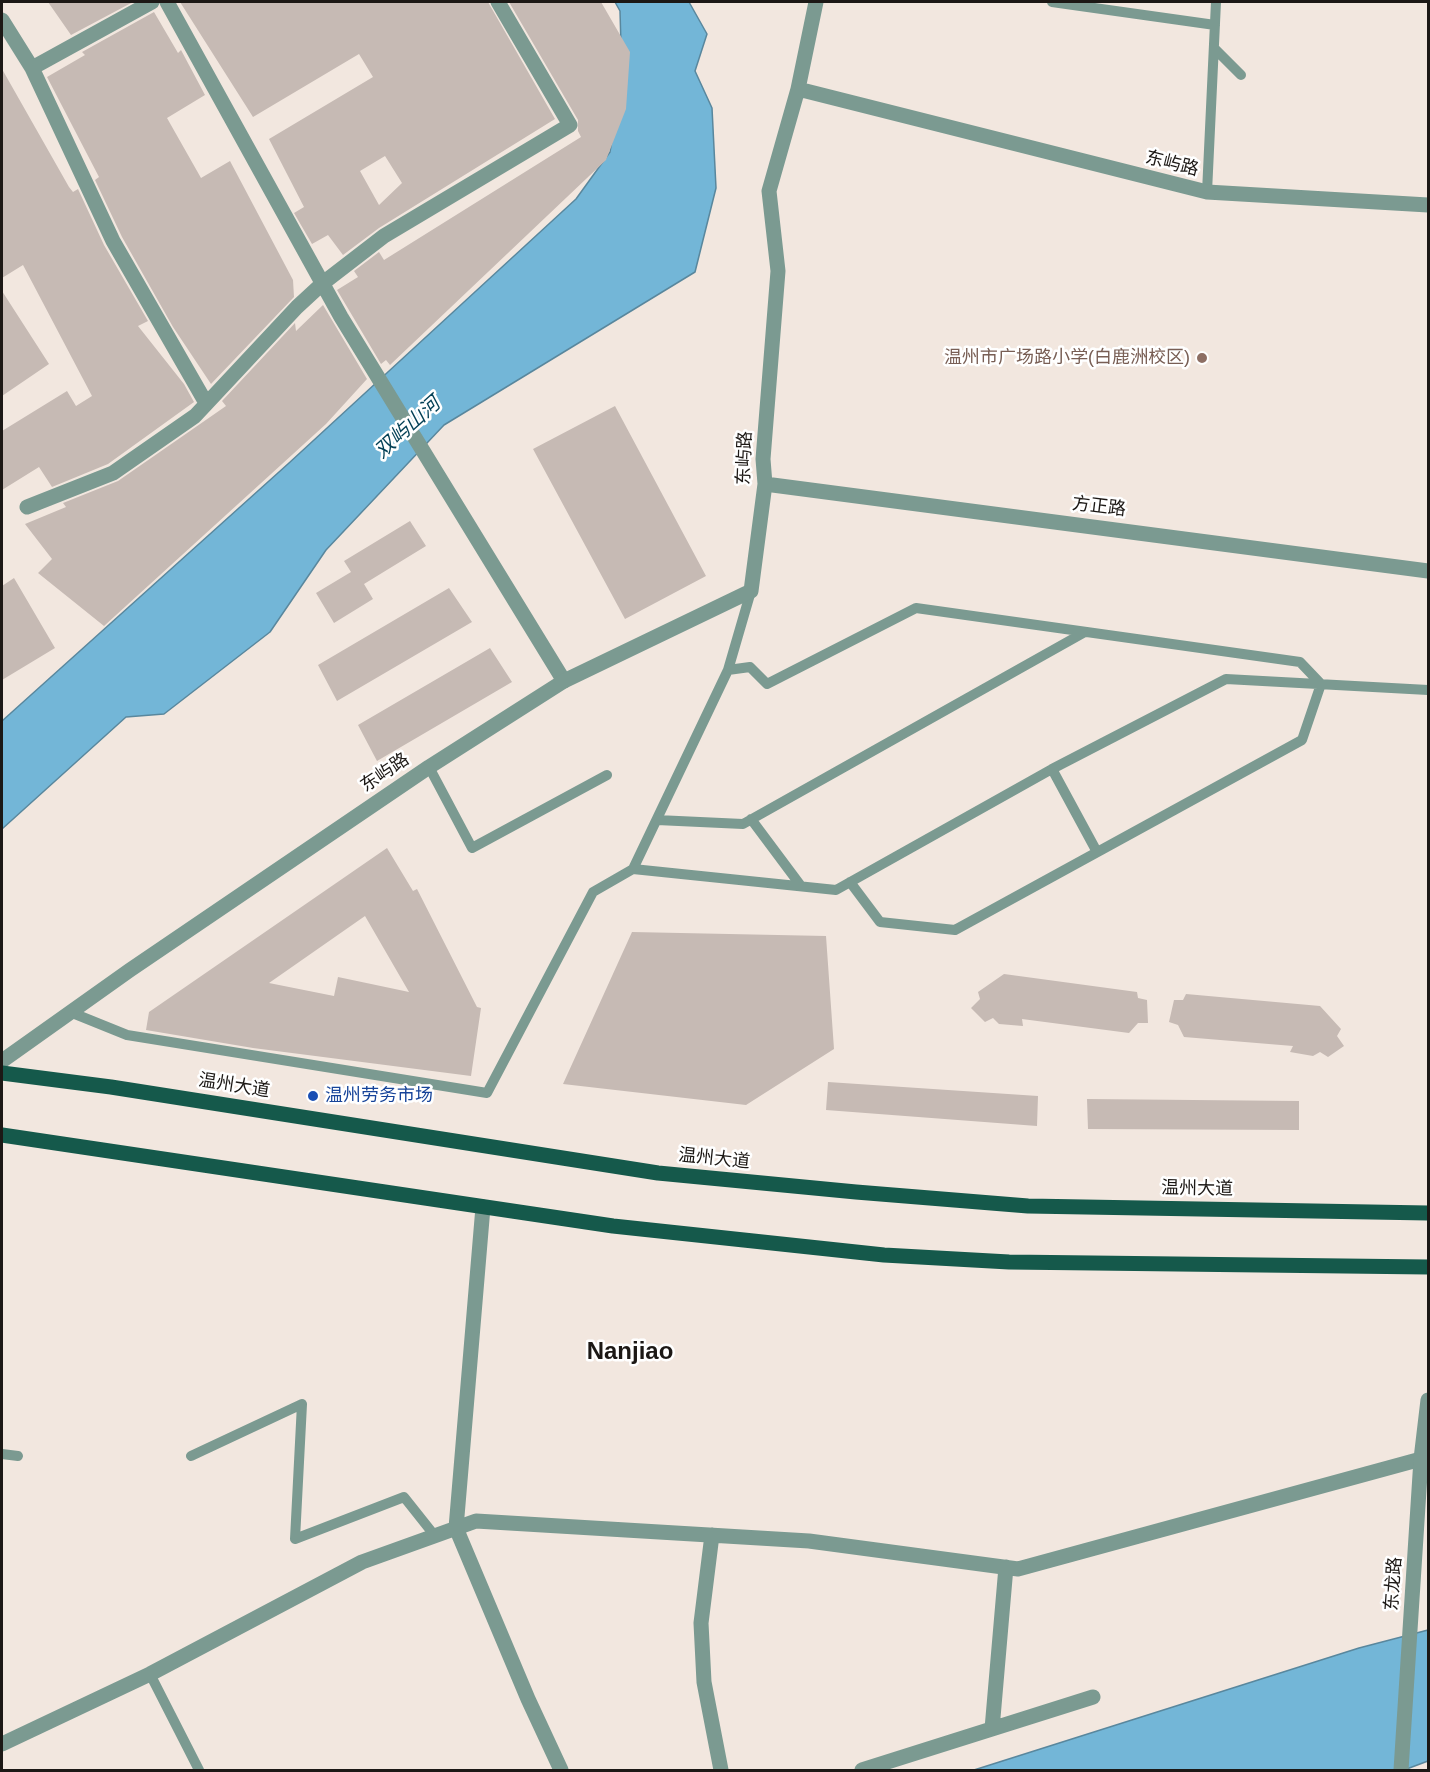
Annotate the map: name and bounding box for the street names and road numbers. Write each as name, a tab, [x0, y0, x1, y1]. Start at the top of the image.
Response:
street label: 东屿路	[1143, 147, 1201, 181]
street label: 东屿路	[733, 431, 757, 485]
street label: 方正路	[1071, 493, 1127, 521]
street label: 东屿路	[357, 749, 413, 797]
street label: 温州大道	[197, 1070, 271, 1102]
street label: 温州大道	[677, 1144, 751, 1174]
street label: 温州大道	[1161, 1178, 1233, 1200]
street label: 东龙路	[1381, 1556, 1407, 1612]

